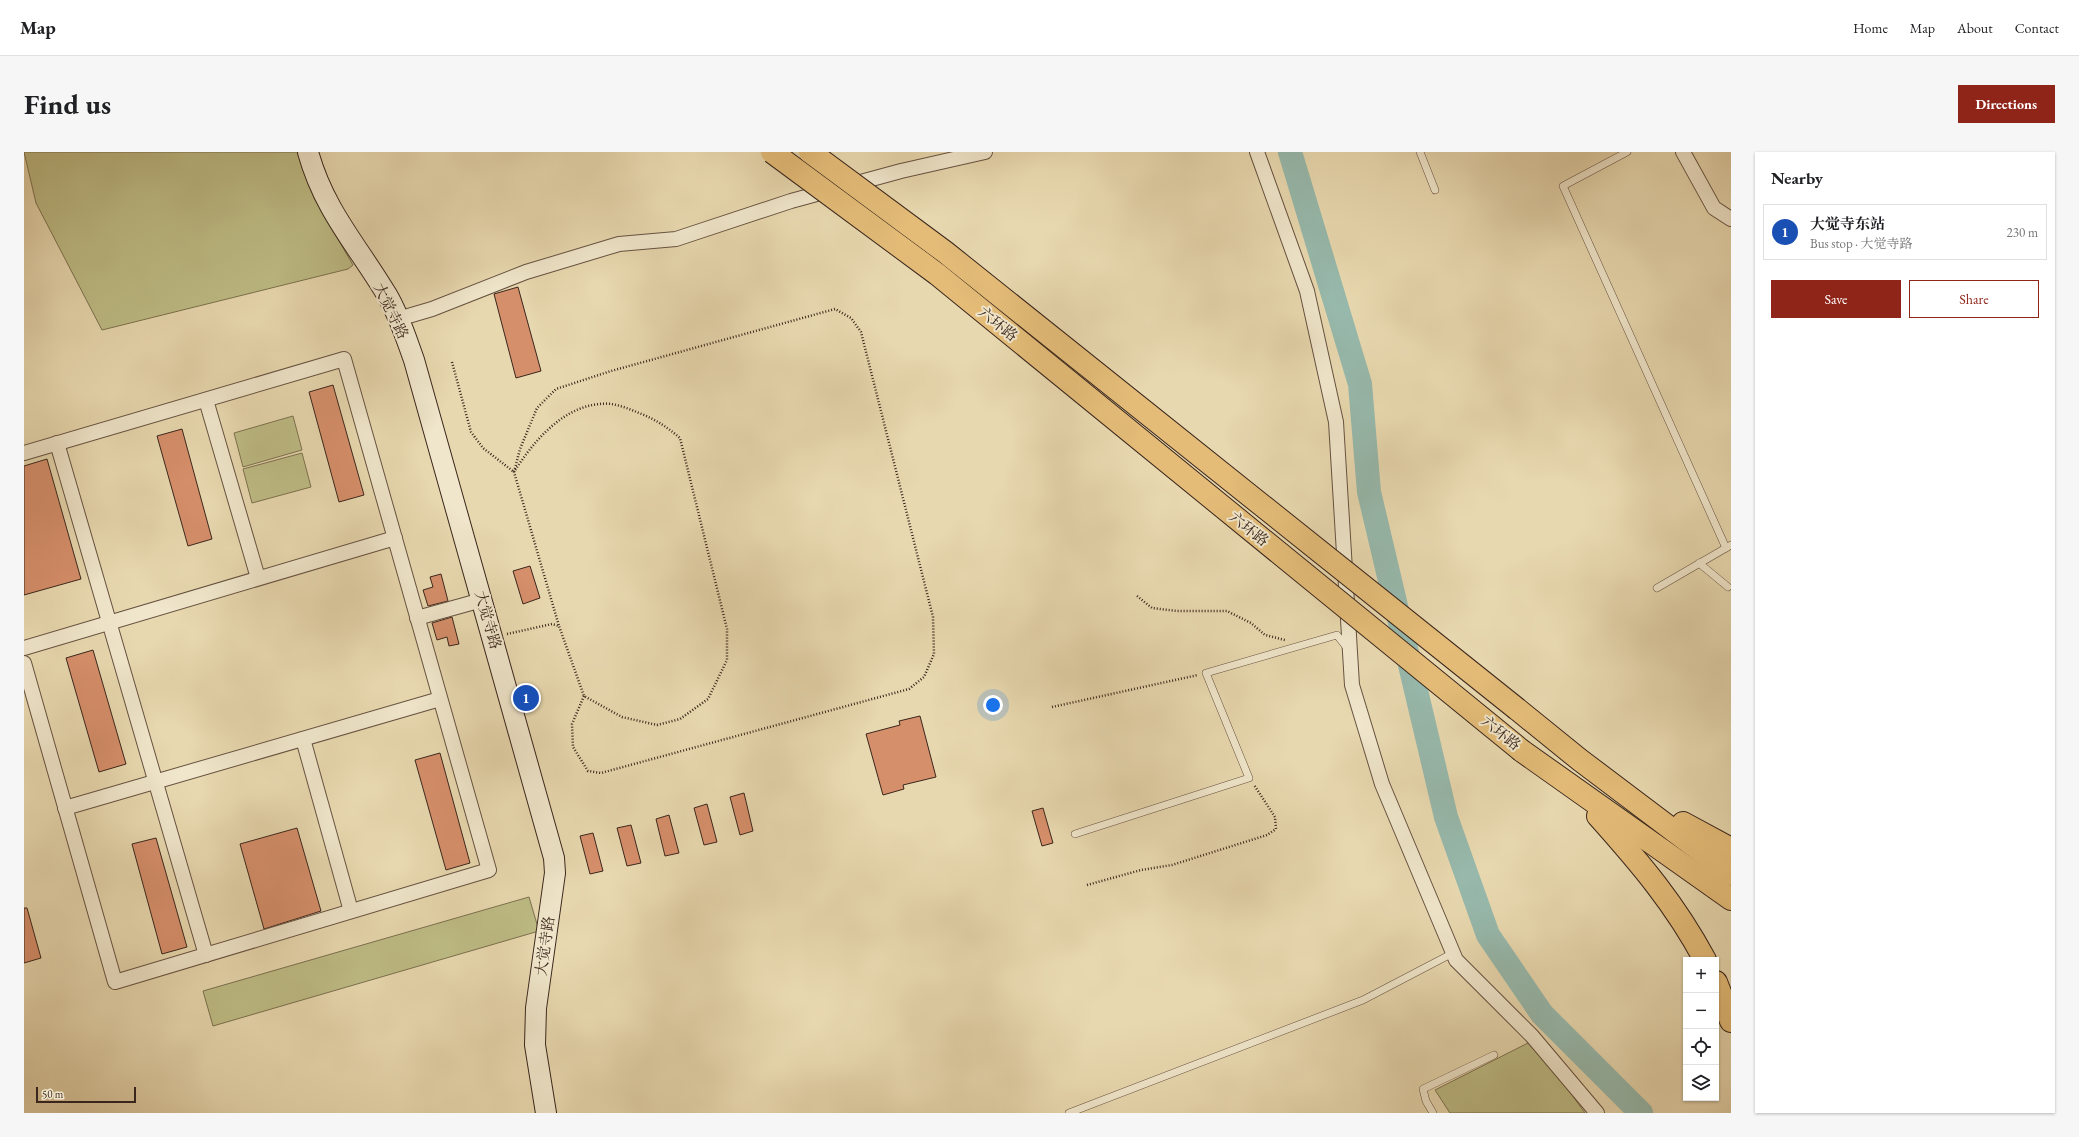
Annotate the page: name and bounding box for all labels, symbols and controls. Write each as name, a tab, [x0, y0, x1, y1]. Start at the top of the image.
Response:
text: Map	[20, 15, 56, 40]
text: Home	[1853, 19, 1888, 37]
text: Map	[1910, 19, 1935, 37]
text: About	[1957, 19, 1993, 37]
text: Contact	[2015, 19, 2059, 37]
button: Directions	[1958, 85, 2055, 123]
text: Find us	[24, 86, 111, 122]
text: Nearby	[1771, 167, 1823, 189]
text: 大觉寺东站	[1810, 214, 1885, 233]
text: 1	[1782, 224, 1788, 241]
text: 230 m	[2007, 224, 2038, 241]
text: Bus stop · 大觉寺路	[1810, 235, 1913, 252]
street label: 大觉寺路	[370, 280, 413, 342]
button: Save	[1771, 280, 1901, 318]
button: Share	[1909, 280, 2039, 318]
street label: 六环路	[975, 302, 1022, 345]
street label: 六环路	[1226, 507, 1273, 550]
street label: 大觉寺路	[471, 588, 506, 651]
pin: 1	[513, 683, 539, 713]
your location	[983, 695, 1003, 715]
street label: 六环路	[1478, 711, 1525, 754]
street label: 大觉寺路	[531, 915, 558, 977]
map controls	[1683, 957, 1719, 1101]
button: +	[1683, 957, 1719, 993]
button: −	[1683, 993, 1719, 1029]
button: locate	[1683, 1029, 1719, 1065]
button: layers	[1683, 1065, 1719, 1101]
scale bar	[36, 1085, 136, 1104]
text: 50 m	[42, 1087, 63, 1101]

